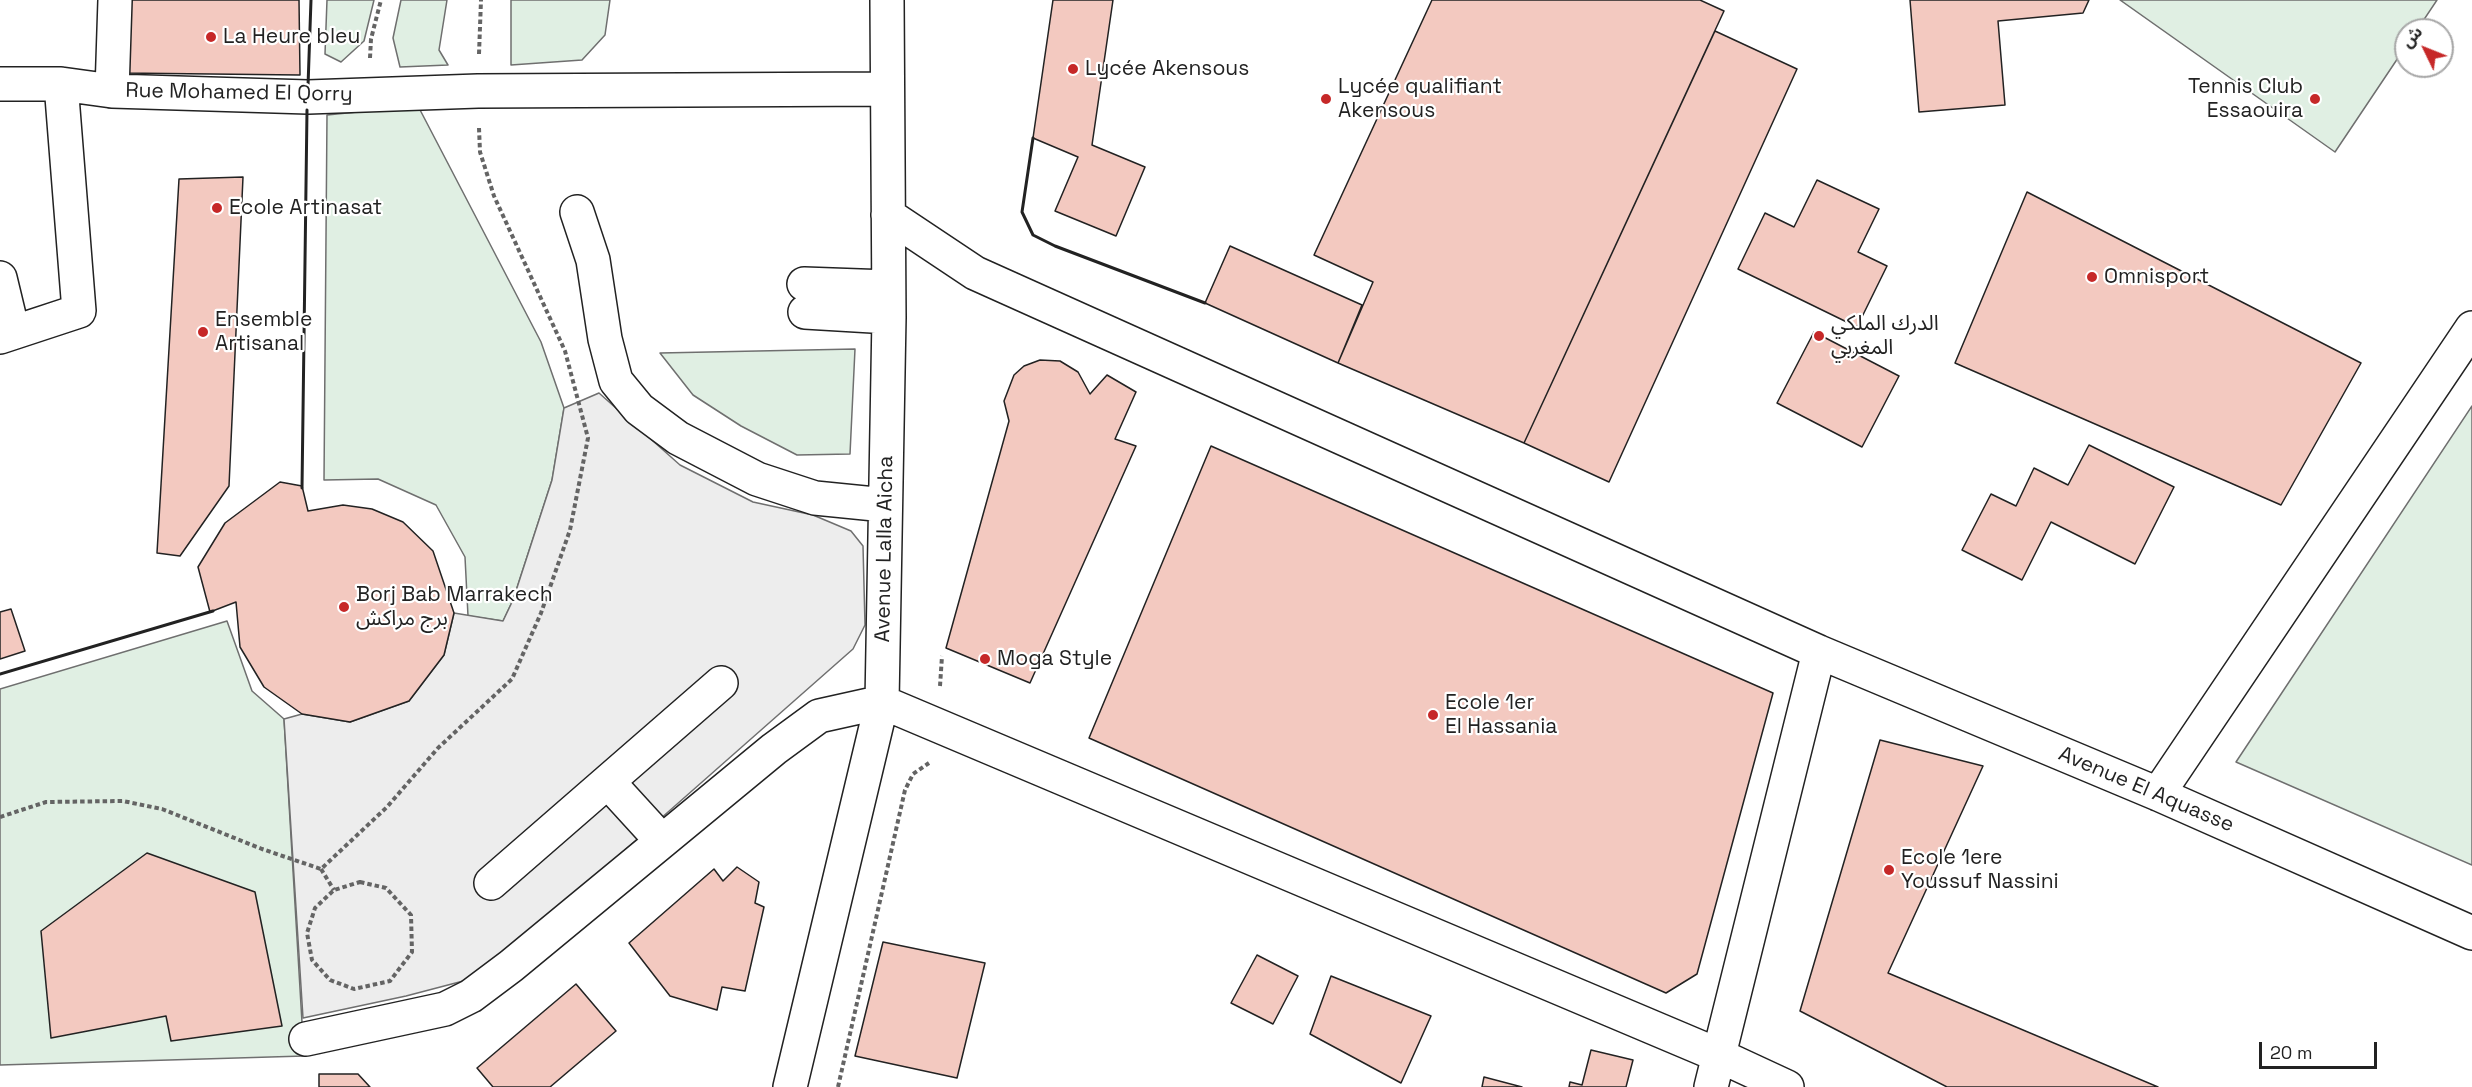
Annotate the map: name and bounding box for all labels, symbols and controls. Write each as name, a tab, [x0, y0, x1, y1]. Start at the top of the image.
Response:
north arrow	[2394, 18, 2454, 78]
text: ش	[2397, 22, 2427, 52]
place label: La Heure bleu	[223, 24, 360, 50]
marker: La Heure bleu	[204, 30, 218, 44]
place label: Lycée Akensous	[1085, 56, 1249, 82]
marker: Lycée Akensous	[1066, 62, 1080, 76]
place label: Lycée qualifiant Akensous	[1338, 74, 1502, 124]
place label: Tennis Club Essaouira	[2188, 74, 2303, 124]
street label: Rue Mohamed El Qorry	[125, 78, 353, 108]
marker: Lycée qualifiant Akensous	[1319, 92, 1333, 106]
marker: Tennis Club Essaouira	[2308, 92, 2322, 106]
place label: Ecole Artinasat	[229, 195, 382, 221]
marker: Ecole Artinasat	[210, 201, 224, 215]
place label: Omnisport	[2104, 264, 2209, 290]
marker: Omnisport	[2085, 270, 2099, 284]
place label: Ensemble Artisanal	[215, 307, 312, 357]
place label: الدرك الملكي المغربي	[1831, 311, 1939, 361]
marker: Ensemble Artisanal	[196, 325, 210, 339]
marker: الدرك الملكي المغربي	[1812, 329, 1826, 343]
street label: Avenue Lalla Aicha	[871, 455, 899, 643]
place label: Borj Bab Marrakech برج مراكش	[356, 582, 553, 632]
marker: Borj Bab Marrakech برج مراكش	[337, 600, 351, 614]
place label: Moga Style	[997, 646, 1112, 672]
marker: Moga Style	[978, 652, 992, 666]
place label: Ecole 1er El Hassania	[1445, 690, 1557, 740]
marker: Ecole 1er El Hassania	[1426, 708, 1440, 722]
street label: Avenue El Aquasse	[2055, 742, 2237, 838]
place label: Ecole 1ere Youssuf Nassini	[1901, 845, 2059, 895]
marker: Ecole 1ere Youssuf Nassini	[1882, 863, 1896, 877]
scale bar	[2262, 1030, 2380, 1068]
text: 20 m	[2270, 1041, 2313, 1064]

